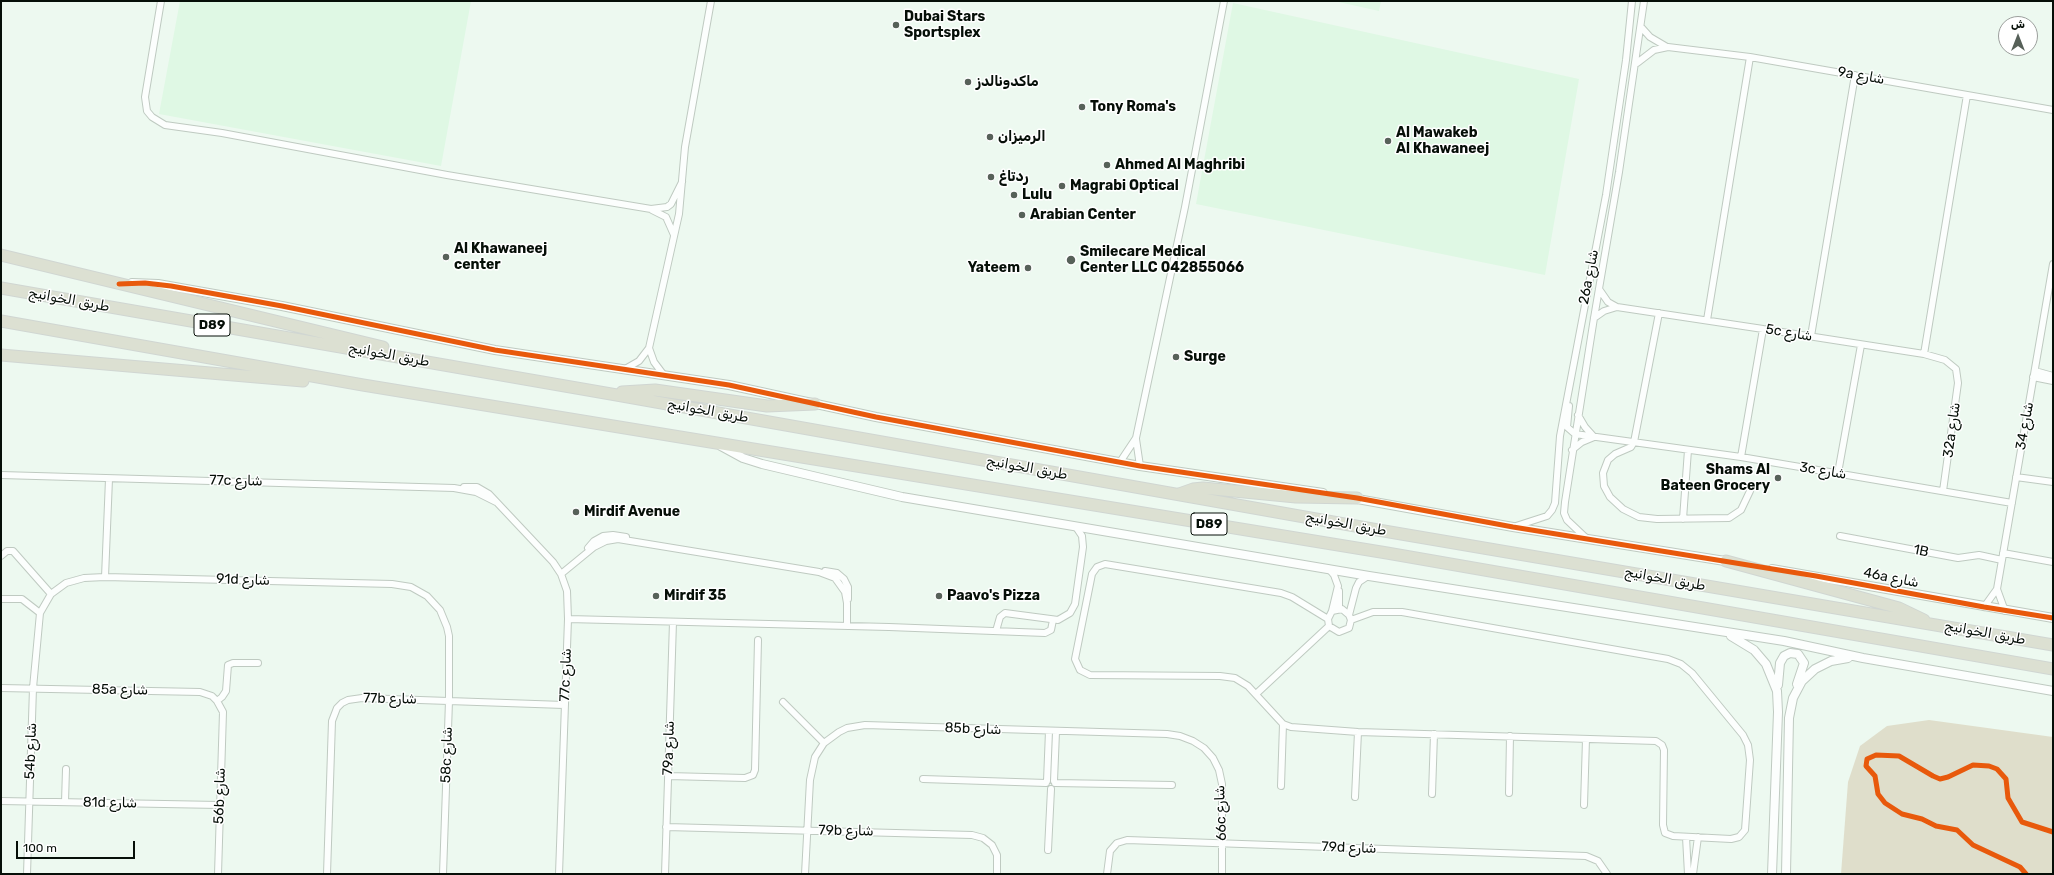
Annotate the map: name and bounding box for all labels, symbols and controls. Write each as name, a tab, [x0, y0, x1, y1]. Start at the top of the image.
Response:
place label: Dubai Stars Sportsplex	[904, 9, 985, 42]
north arrow	[1998, 16, 2038, 56]
text: ش	[2011, 18, 2025, 31]
marker: Dubai Stars Sportsplex	[891, 20, 901, 30]
street label: 9a شارع	[1836, 64, 1886, 88]
place label: ماكدونالدز	[976, 74, 1039, 90]
marker: ماكدونالدز	[963, 77, 973, 87]
place label: Tony Roma's	[1090, 99, 1176, 115]
marker: Tony Roma's	[1077, 102, 1087, 112]
place label: Al Mawakeb Al Khawaneej	[1396, 125, 1489, 158]
place label: الرميزان	[998, 129, 1046, 145]
marker: الرميزان	[985, 132, 995, 142]
marker: Al Mawakeb Al Khawaneej	[1383, 136, 1393, 146]
place label: Ahmed Al Maghribi	[1115, 157, 1245, 173]
marker: Ahmed Al Maghribi	[1102, 160, 1112, 170]
place label: ردتاغ	[999, 169, 1029, 185]
marker: ردتاغ	[986, 172, 996, 182]
place label: Magrabi Optical	[1070, 178, 1179, 194]
marker: Magrabi Optical	[1057, 181, 1067, 191]
place label: Lulu	[1022, 187, 1052, 203]
marker: Lulu	[1009, 190, 1019, 200]
place label: Arabian Center	[1030, 207, 1136, 223]
marker: Arabian Center	[1017, 210, 1027, 220]
place label: Al Khawaneej center	[454, 241, 547, 274]
place label: Smilecare Medical Center LLC 042855066	[1080, 244, 1244, 276]
street label: 26a شارع	[1575, 248, 1603, 306]
marker: Al Khawaneej center	[441, 252, 451, 262]
marker: Smilecare Medical Center LLC 042855066	[1065, 254, 1077, 266]
place label: Yateem	[968, 260, 1020, 276]
marker: Yateem	[1023, 263, 1033, 273]
street label: طريق الخوانيج	[27, 285, 111, 315]
road number: D89	[194, 314, 230, 336]
street label: 5c شارع	[1764, 321, 1814, 345]
street label: طريق الخوانيج	[347, 340, 431, 370]
place label: Surge	[1184, 349, 1226, 365]
marker: Surge	[1171, 352, 1181, 362]
street label: طريق الخوانيج	[666, 396, 750, 426]
street label: 32a شارع	[1940, 401, 1964, 459]
street label: شارع 34	[2013, 401, 2037, 451]
street label: طريق الخوانيج	[985, 453, 1069, 483]
street label: 3c شارع	[1798, 459, 1848, 483]
place label: Shams Al Bateen Grocery	[1661, 462, 1770, 494]
street label: 77c شارع	[209, 472, 263, 490]
marker: Shams Al Bateen Grocery	[1773, 473, 1783, 483]
place label: Mirdif Avenue	[584, 504, 680, 520]
marker: Mirdif Avenue	[571, 507, 581, 517]
street label: طريق الخوانيج	[1304, 509, 1388, 539]
road number: D89	[1191, 513, 1227, 535]
street label: 1B	[1912, 541, 1930, 561]
street label: طريق الخوانيج	[1623, 564, 1707, 594]
street label: 46a شارع	[1862, 564, 1920, 592]
street label: 91d شارع	[216, 571, 270, 589]
place label: Mirdif 35	[664, 588, 726, 604]
place label: Paavo's Pizza	[947, 588, 1040, 604]
marker: Mirdif 35	[651, 591, 661, 601]
marker: Paavo's Pizza	[934, 591, 944, 601]
street label: طريق الخوانيج	[1943, 618, 2027, 648]
street label: 77c شارع	[557, 648, 575, 702]
street label: 85a شارع	[92, 681, 148, 699]
street label: 77b شارع	[363, 690, 417, 708]
street label: 79a شارع	[660, 720, 678, 776]
street label: 85b شارع	[944, 720, 1002, 738]
street label: 54b شارع	[22, 722, 40, 780]
street label: 58c شارع	[438, 727, 456, 783]
street label: 56b شارع	[211, 768, 229, 824]
street label: 66c شارع	[1212, 785, 1230, 841]
street label: 81d شارع	[83, 794, 137, 812]
street label: 79b شارع	[818, 822, 874, 840]
scale bar	[18, 833, 137, 859]
street label: 79d شارع	[1321, 839, 1377, 857]
text: 100 m	[23, 841, 57, 855]

